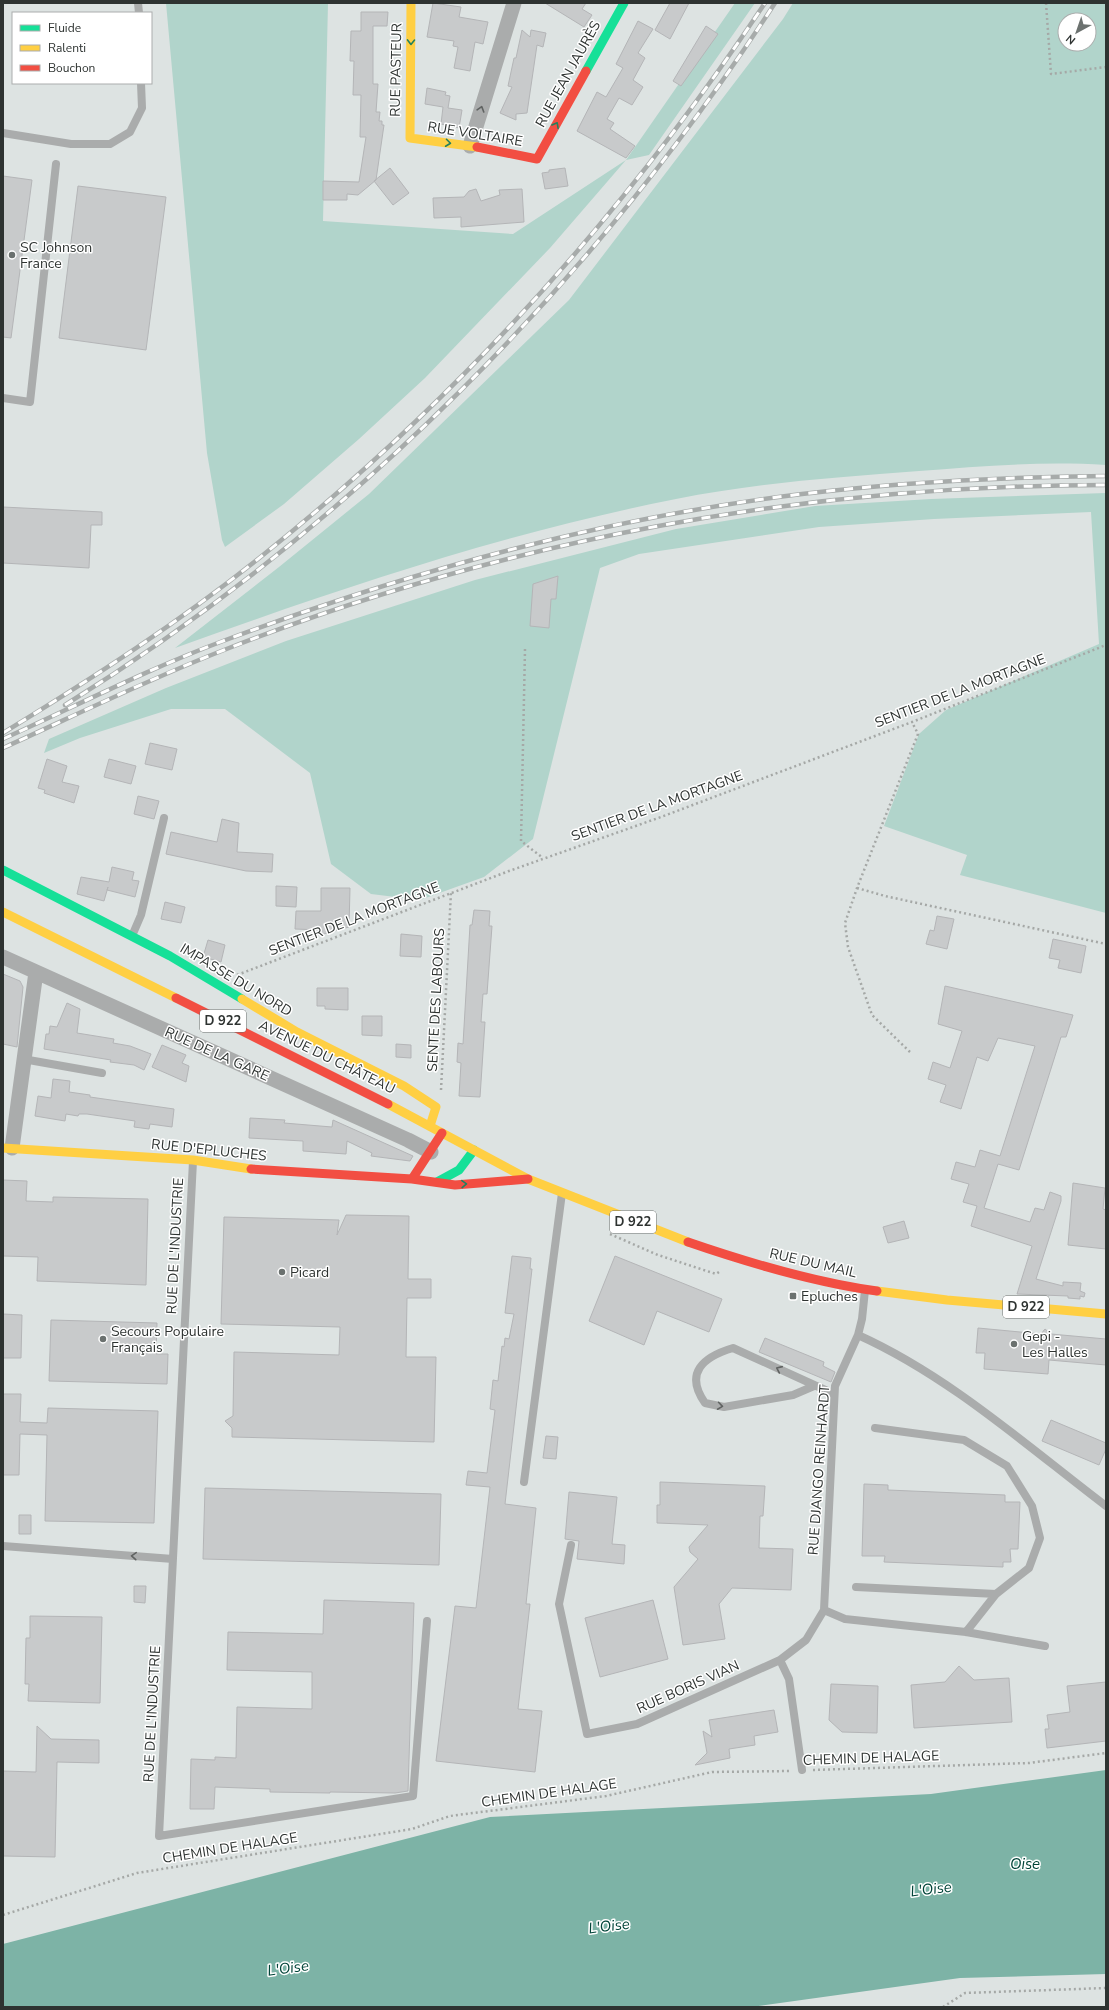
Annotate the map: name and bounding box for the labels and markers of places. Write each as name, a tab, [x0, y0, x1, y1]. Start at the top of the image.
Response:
place label: SC Johnson France	[20, 238, 92, 273]
marker: SC Johnson France	[7, 250, 17, 260]
place label: Picard	[290, 1263, 329, 1282]
marker: Picard	[277, 1267, 287, 1277]
place label: Epluches	[801, 1287, 858, 1306]
marker: Epluches	[788, 1291, 798, 1301]
place label: Secours Populaire Français	[111, 1322, 224, 1357]
place label: Gepi - Les Halles	[1022, 1327, 1088, 1362]
marker: Secours Populaire Français	[98, 1334, 108, 1344]
marker: Gepi - Les Halles	[1009, 1339, 1019, 1349]

